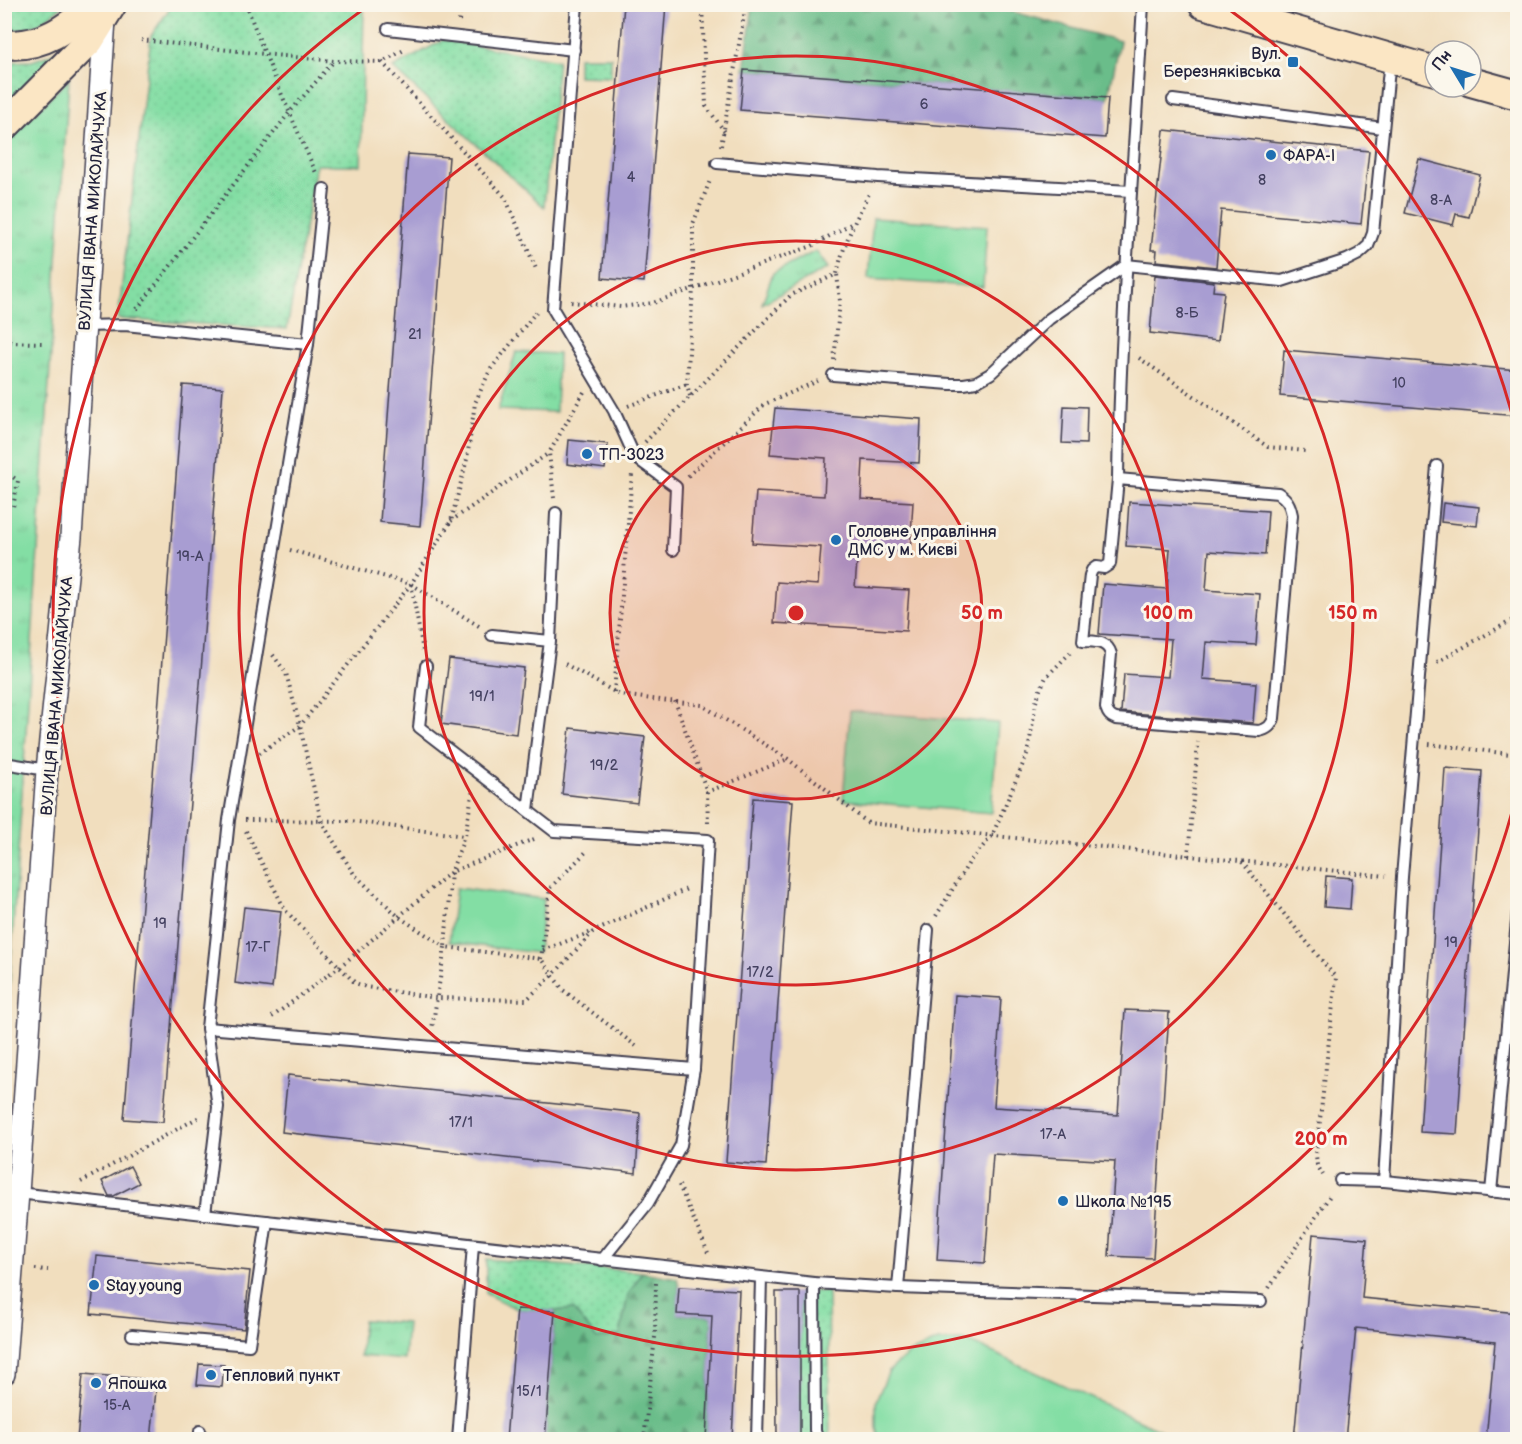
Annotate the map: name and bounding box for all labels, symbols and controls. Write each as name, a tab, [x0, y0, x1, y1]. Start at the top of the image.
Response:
north arrow	[1423, 39, 1483, 99]
place label: Вул. Березняківська	[1163, 45, 1282, 82]
text: Пн	[1428, 46, 1456, 75]
marker: Вул. Березняківська	[1286, 55, 1300, 69]
street label: ВУЛИЦЯ ІВАНА МИКОЛАЙЧУКА	[76, 90, 111, 331]
house number: 6	[920, 96, 929, 113]
place label: ФАРА-І	[1283, 147, 1335, 166]
marker: ФАРА-І	[1264, 148, 1278, 162]
house number: 4	[627, 169, 636, 186]
house number: 8	[1258, 172, 1266, 189]
house number: 8-А	[1430, 192, 1452, 209]
house number: 8-Б	[1176, 305, 1199, 322]
house number: 21	[408, 326, 422, 343]
house number: 10	[1392, 375, 1406, 392]
place label: ТП-3023	[599, 446, 665, 465]
marker: ТП-3023	[580, 447, 594, 461]
place label: Головне управління ДМС у м. Києві	[848, 523, 997, 560]
marker: Головне управління ДМС у м. Києві	[829, 533, 843, 547]
house number: 19-А	[176, 548, 204, 565]
street label: ВУЛИЦЯ ІВАНА МИКОЛАЙЧУКА	[38, 575, 77, 816]
centre of rings	[786, 603, 806, 623]
text: 50 m	[961, 603, 1003, 624]
text: 100 m	[1143, 603, 1193, 624]
text: 150 m	[1328, 603, 1378, 624]
house number: 19/1	[469, 688, 495, 705]
house number: 19/2	[590, 757, 619, 774]
house number: 19	[153, 915, 167, 932]
house number: 19	[1444, 934, 1458, 951]
house number: 17-Г	[245, 939, 271, 956]
house number: 17/2	[747, 964, 774, 981]
house number: 17/1	[449, 1114, 473, 1131]
house number: 17-А	[1040, 1126, 1066, 1143]
text: 200 m	[1294, 1129, 1348, 1150]
place label: Школа №195	[1075, 1193, 1172, 1212]
marker: Школа №195	[1056, 1194, 1070, 1208]
place label: Stay young	[106, 1277, 182, 1296]
marker: Stay young	[87, 1278, 101, 1292]
place label: Тепловий пункт	[223, 1367, 341, 1386]
marker: Тепловий пункт	[204, 1368, 218, 1382]
place label: Япошка	[108, 1375, 167, 1394]
marker: Япошка	[89, 1376, 103, 1390]
house number: 15/1	[516, 1383, 542, 1400]
house number: 15-А	[103, 1397, 131, 1414]

